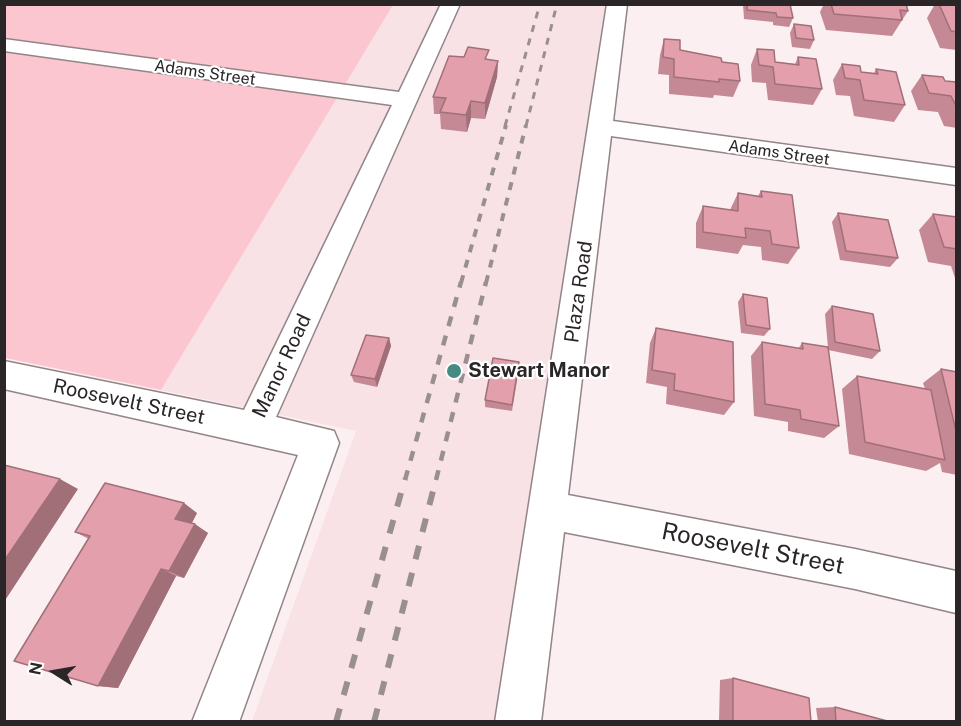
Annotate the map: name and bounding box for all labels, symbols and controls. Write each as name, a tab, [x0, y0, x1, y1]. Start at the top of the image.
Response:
street label: Adams Street	[153, 56, 257, 90]
street label: Adams Street	[727, 136, 831, 170]
street label: Plaza Road	[560, 239, 598, 345]
street label: Manor Road	[248, 310, 316, 422]
place label: Stewart Manor	[468, 359, 610, 383]
marker: Stewart Manor	[445, 362, 463, 380]
street label: Roosevelt Street	[51, 374, 207, 430]
street label: Roosevelt Street	[659, 517, 847, 581]
north arrow	[24, 642, 84, 702]
text: N	[25, 661, 46, 676]

